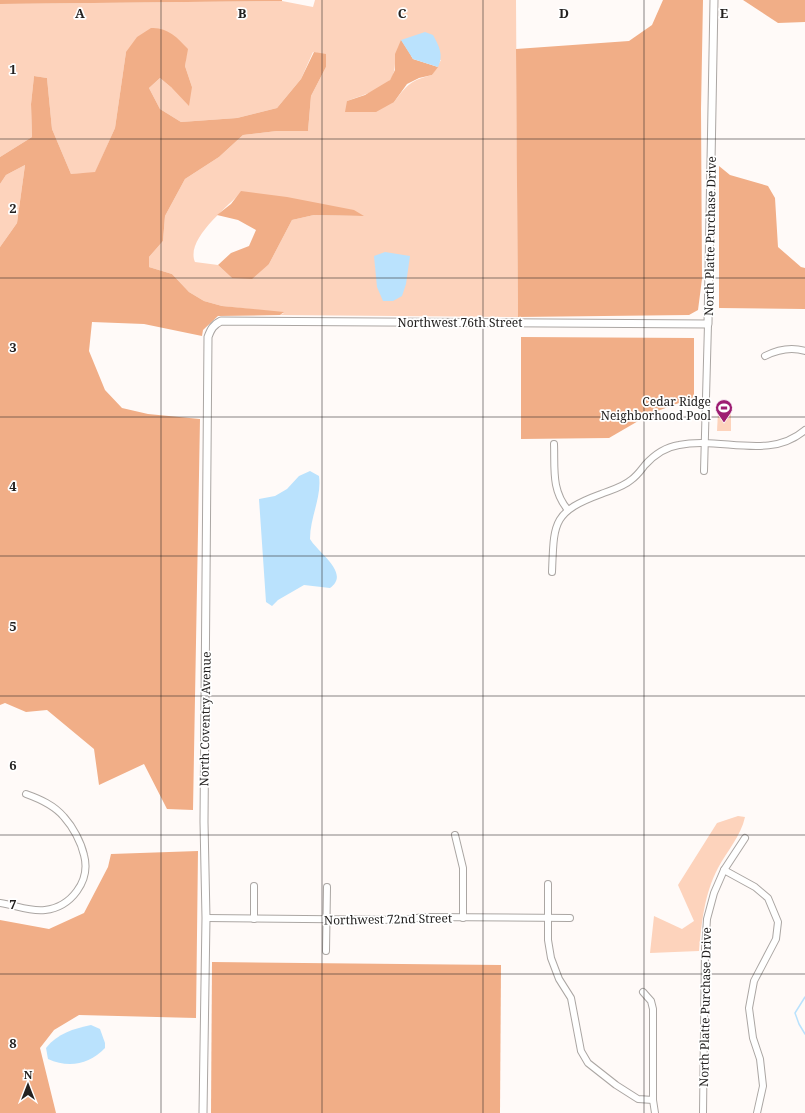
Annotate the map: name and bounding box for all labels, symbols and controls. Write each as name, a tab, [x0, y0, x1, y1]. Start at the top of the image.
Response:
text: A	[75, 4, 85, 22]
text: B	[238, 4, 247, 22]
text: C	[398, 4, 407, 22]
text: D	[559, 4, 569, 22]
text: E	[720, 4, 729, 22]
text: 1	[9, 60, 17, 78]
street label: North Platte Purchase Drive	[700, 156, 720, 316]
text: 2	[9, 199, 17, 217]
street label: Northwest 76th Street	[398, 314, 522, 331]
text: 3	[9, 338, 17, 356]
place label: Cedar Ridge Neighborhood Pool	[601, 393, 711, 424]
sports icon: Cedar Ridge Neighborhood Pool	[714, 398, 734, 423]
text: 4	[9, 477, 17, 495]
text: 5	[9, 617, 17, 635]
street label: North Coventry Avenue	[195, 651, 215, 787]
text: 6	[9, 756, 17, 774]
text: 7	[9, 895, 17, 913]
street label: Northwest 72nd Street	[324, 909, 452, 929]
street label: North Platte Purchase Drive	[695, 927, 715, 1087]
text: 8	[9, 1034, 17, 1052]
north arrow	[8, 1065, 48, 1105]
text: N	[24, 1067, 33, 1082]

